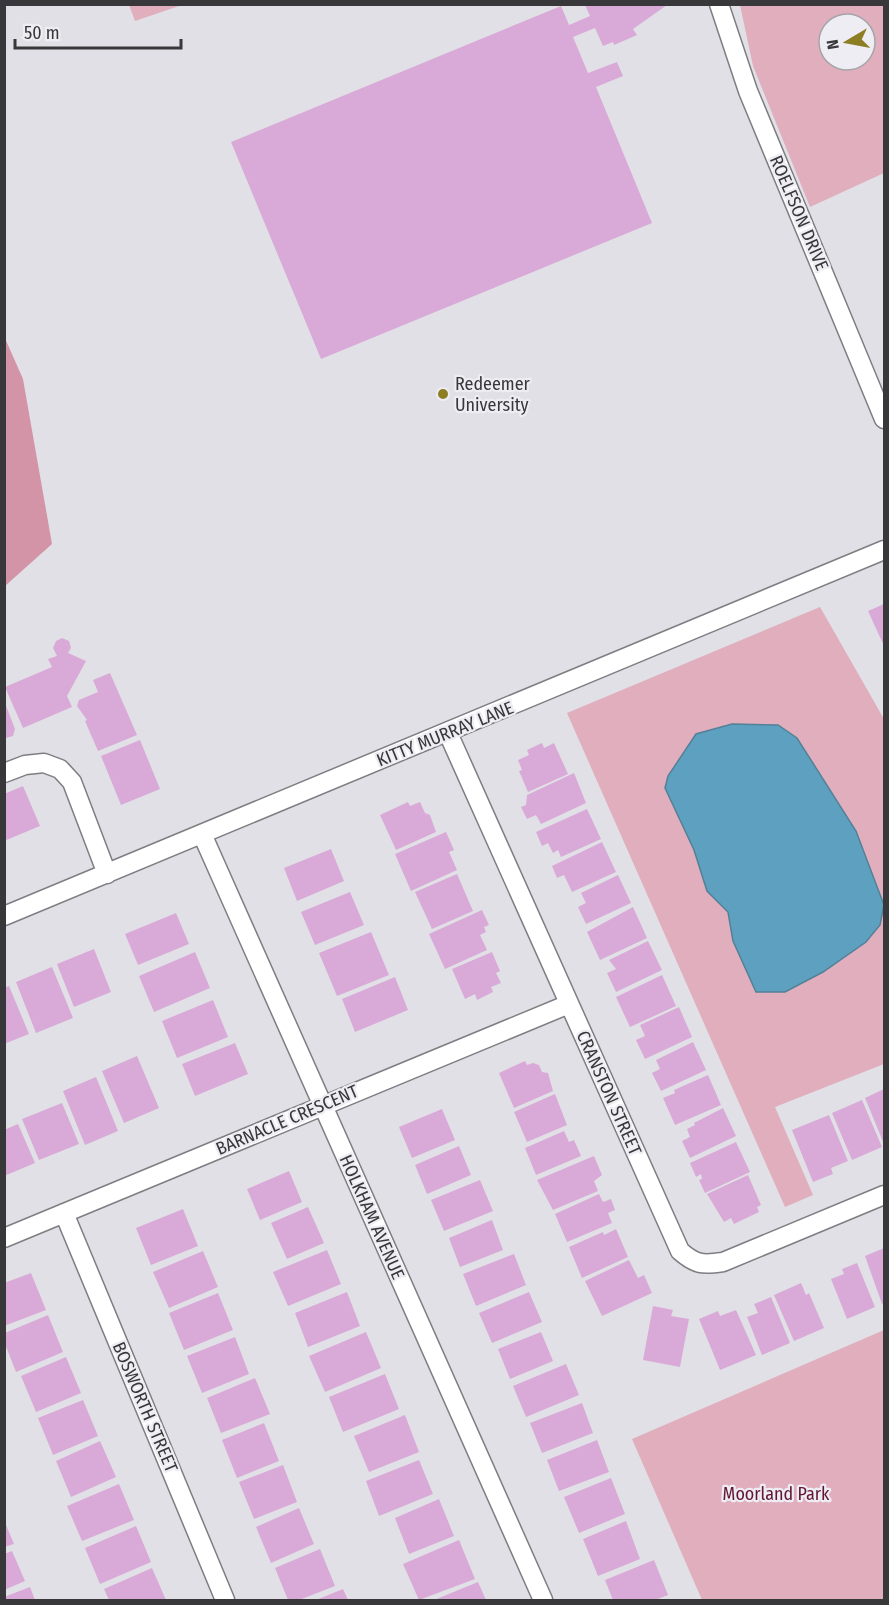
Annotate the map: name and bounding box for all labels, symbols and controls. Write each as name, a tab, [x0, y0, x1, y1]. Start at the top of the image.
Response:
scale bar	[15, 12, 182, 50]
north arrow	[817, 12, 877, 72]
text: 50 m	[24, 22, 60, 44]
text: N	[823, 38, 843, 51]
street label: ROELFSON DRIVE	[765, 152, 833, 274]
place label: Redeemer University	[455, 373, 531, 416]
marker: Redeemer University	[436, 387, 450, 401]
street label: KITTY MURRAY LANE	[373, 697, 517, 771]
street label: CRANSTON STREET	[572, 1027, 647, 1159]
street label: BARNACLE CRESCENT	[213, 1080, 362, 1160]
street label: HOLKHAM AVENUE	[335, 1151, 409, 1283]
street label: BOSWORTH STREET	[108, 1338, 183, 1476]
park label: Moorland Park	[723, 1483, 830, 1505]

